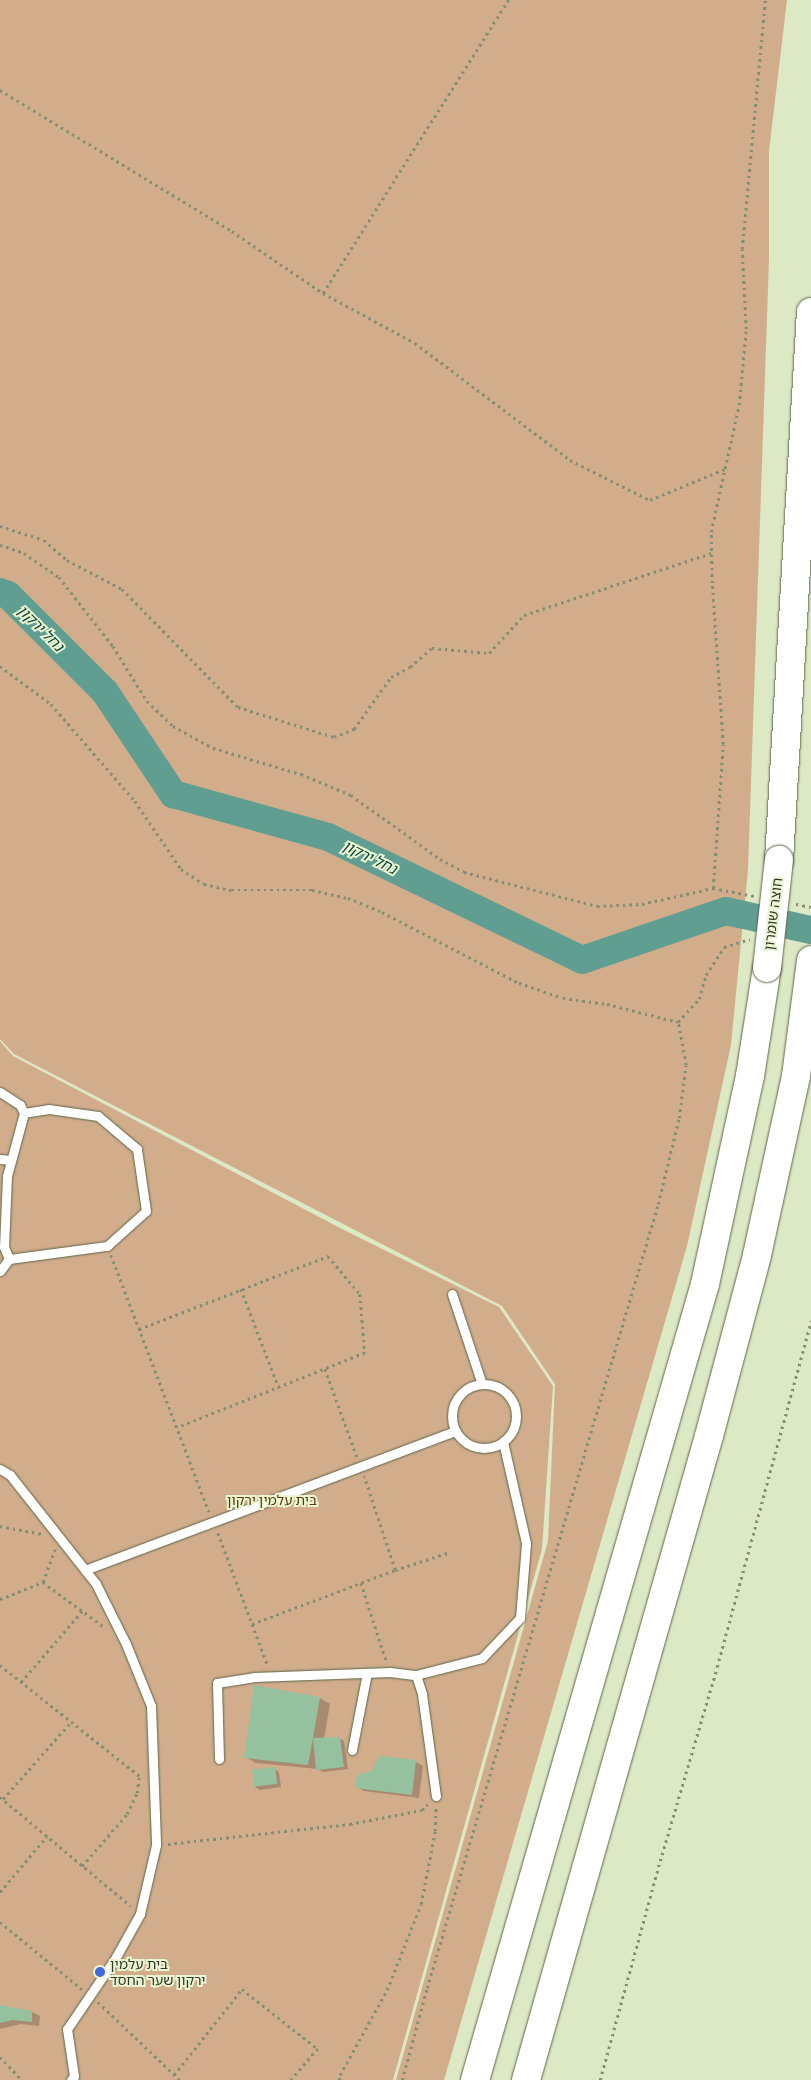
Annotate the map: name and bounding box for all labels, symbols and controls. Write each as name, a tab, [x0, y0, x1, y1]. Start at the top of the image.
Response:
water label: נחל ירקון	[14, 601, 68, 655]
water label: נחל ירקון	[340, 836, 400, 878]
street label: חוצה שומרון	[760, 877, 786, 951]
park label: בית עלמין ירקון	[227, 1492, 317, 1508]
place label: בית עלמין ירקון שער החסד	[110, 1956, 205, 1988]
marker: בית עלמין ירקון שער החסד	[94, 1966, 106, 1978]

